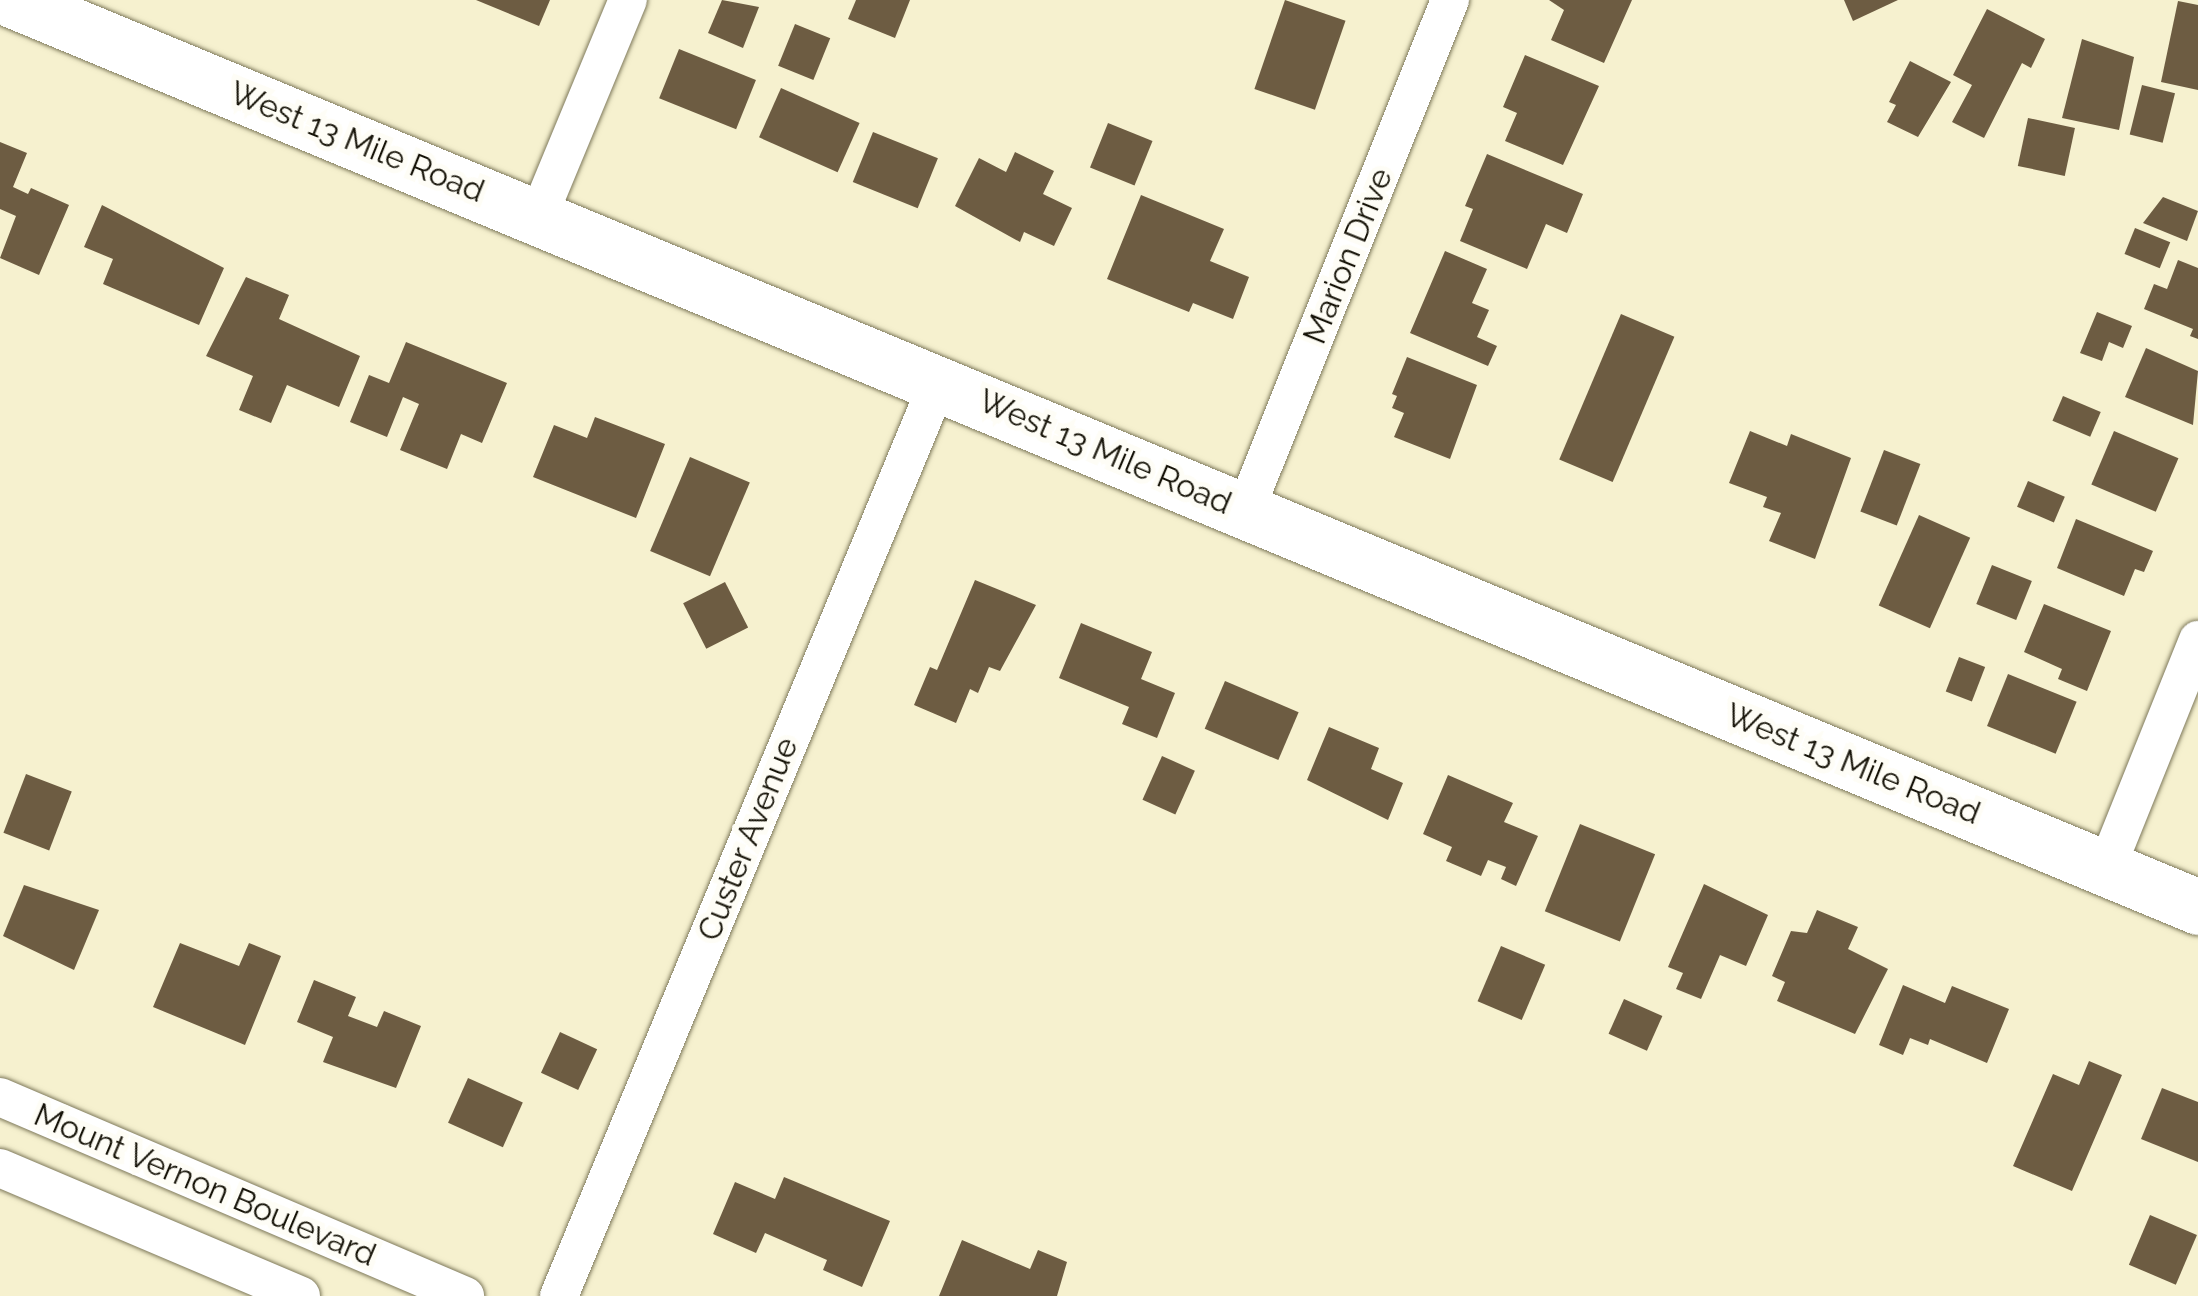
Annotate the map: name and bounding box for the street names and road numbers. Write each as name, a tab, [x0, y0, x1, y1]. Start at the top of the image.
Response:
street label: West 13 Mile Road	[224, 73, 490, 211]
street label: Marion Drive	[1295, 163, 1401, 349]
street label: West 13 Mile Road	[973, 381, 1237, 523]
street label: West 13 Mile Road	[1720, 695, 1986, 833]
street label: Custer Avenue	[689, 731, 807, 947]
street label: Mount Vernon Boulevard	[28, 1095, 382, 1275]

